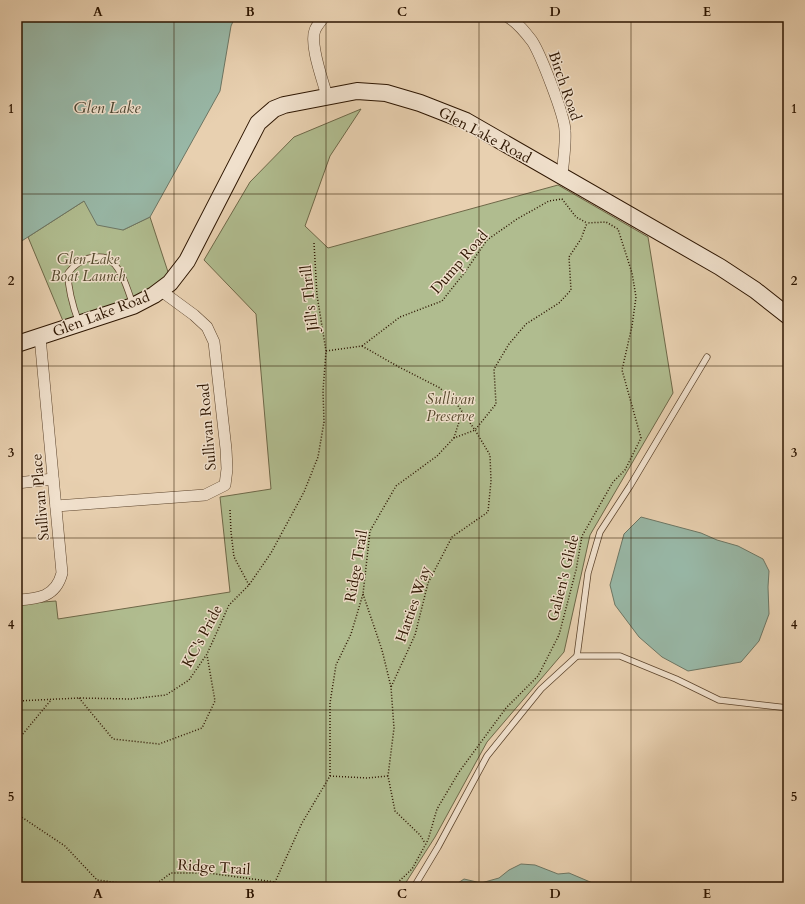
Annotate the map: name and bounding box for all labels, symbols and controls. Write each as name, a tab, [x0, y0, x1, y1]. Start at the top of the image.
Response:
text: A	[93, 3, 103, 21]
text: B	[245, 3, 255, 21]
text: C	[397, 3, 407, 21]
text: D	[549, 3, 561, 21]
text: E	[703, 3, 711, 21]
street label: Birch Road	[544, 49, 586, 123]
water label: Glen Lake	[74, 97, 141, 119]
text: 1	[8, 100, 14, 118]
text: 1	[791, 100, 797, 118]
street label: Glen Lake Road	[435, 102, 535, 168]
street label: Dump Road	[426, 226, 492, 298]
park label: Glen Lake Boat Launch	[50, 249, 126, 286]
street label: Jill's Thrill	[296, 264, 323, 334]
text: 2	[8, 272, 15, 290]
text: 2	[791, 272, 798, 290]
street label: Glen Lake Road	[50, 286, 152, 342]
street label: Sullivan Road	[193, 383, 221, 471]
park label: Sullivan Preserve	[426, 389, 475, 426]
text: 3	[8, 444, 15, 462]
text: 3	[791, 444, 798, 462]
street label: Sullivan Place	[26, 453, 54, 541]
street label: Ridge Trail	[340, 528, 372, 604]
street label: Galien's Glide	[543, 532, 583, 624]
street label: Hatties Way	[391, 563, 435, 645]
street label: KC's Pride	[177, 601, 227, 671]
text: 4	[8, 616, 15, 634]
text: 4	[791, 616, 798, 634]
text: 5	[8, 788, 14, 806]
text: 5	[791, 788, 797, 806]
street label: Ridge Trail	[177, 854, 251, 880]
text: A	[93, 885, 103, 903]
text: B	[245, 885, 255, 903]
text: C	[397, 885, 407, 903]
text: D	[549, 885, 561, 903]
text: E	[703, 885, 711, 903]

